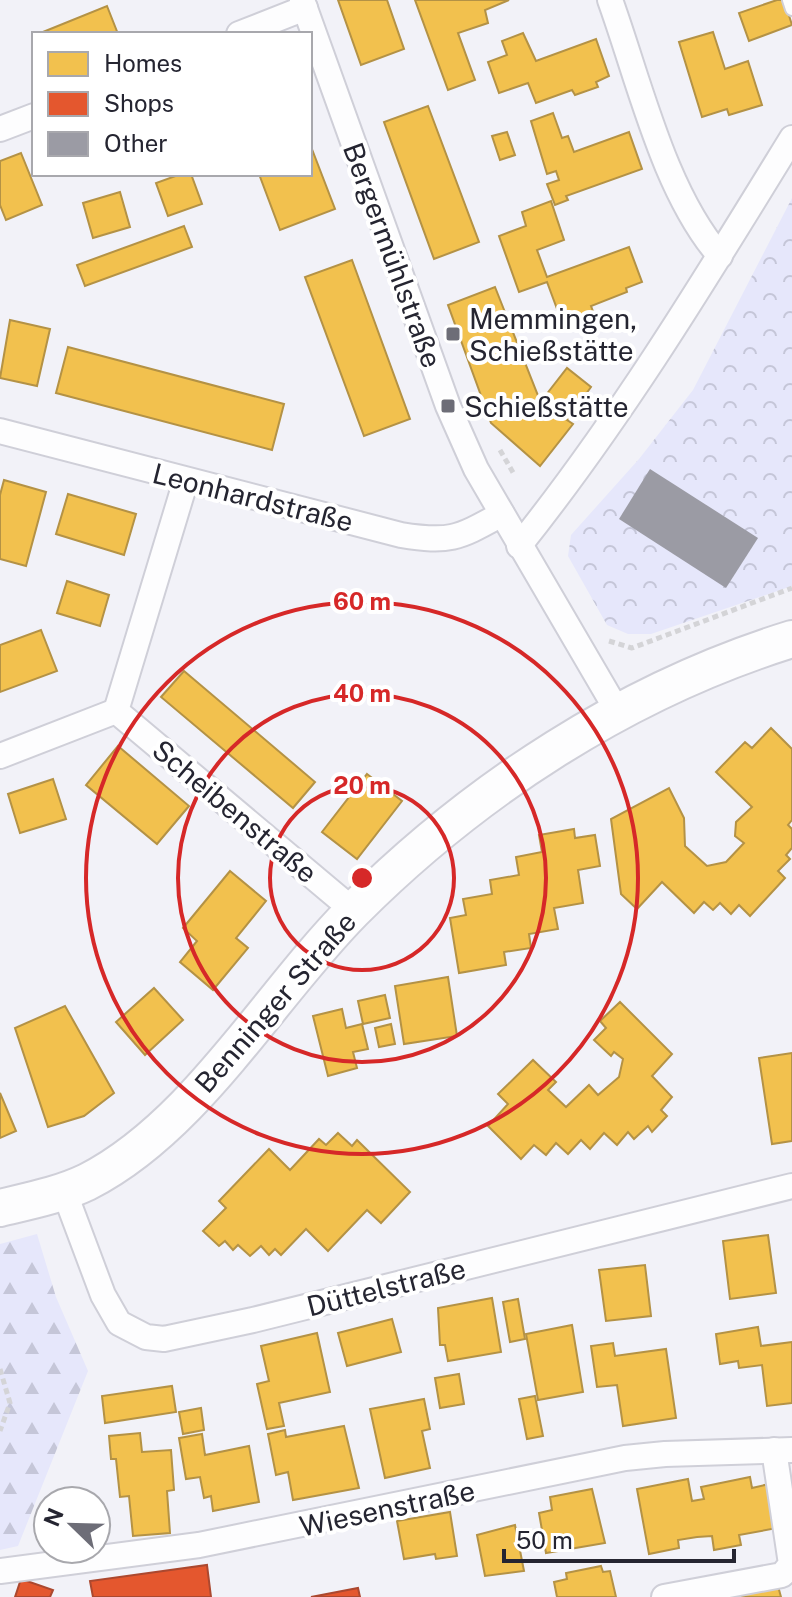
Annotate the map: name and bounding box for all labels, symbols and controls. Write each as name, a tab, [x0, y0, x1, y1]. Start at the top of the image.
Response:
legend	[32, 32, 312, 176]
text: Homes	[104, 49, 182, 77]
text: Shops	[104, 89, 174, 117]
text: Other	[104, 129, 168, 157]
street label: Bergermühlstraße	[337, 138, 449, 372]
place label: Memmingen, Schießstätte	[469, 302, 637, 367]
marker: Memmingen, Schießstätte	[444, 325, 462, 343]
place label: Schießstätte	[464, 390, 629, 423]
marker: Schießstätte	[439, 397, 457, 415]
street label: Leonhardstraße	[149, 456, 357, 538]
text: 60 m	[333, 587, 391, 615]
text: 40 m	[333, 679, 391, 707]
street label: Scheibenstraße	[146, 733, 324, 889]
text: 20 m	[333, 771, 391, 799]
centre of rings	[348, 864, 376, 892]
street label: Benninger Straße	[188, 905, 362, 1099]
street label: Düttelstraße	[303, 1251, 469, 1323]
street label: Wiesenstraße	[296, 1473, 478, 1543]
north arrow	[32, 1485, 112, 1565]
text: N	[38, 1504, 69, 1530]
scale bar	[504, 1513, 734, 1563]
text: 50 m	[516, 1526, 573, 1554]

